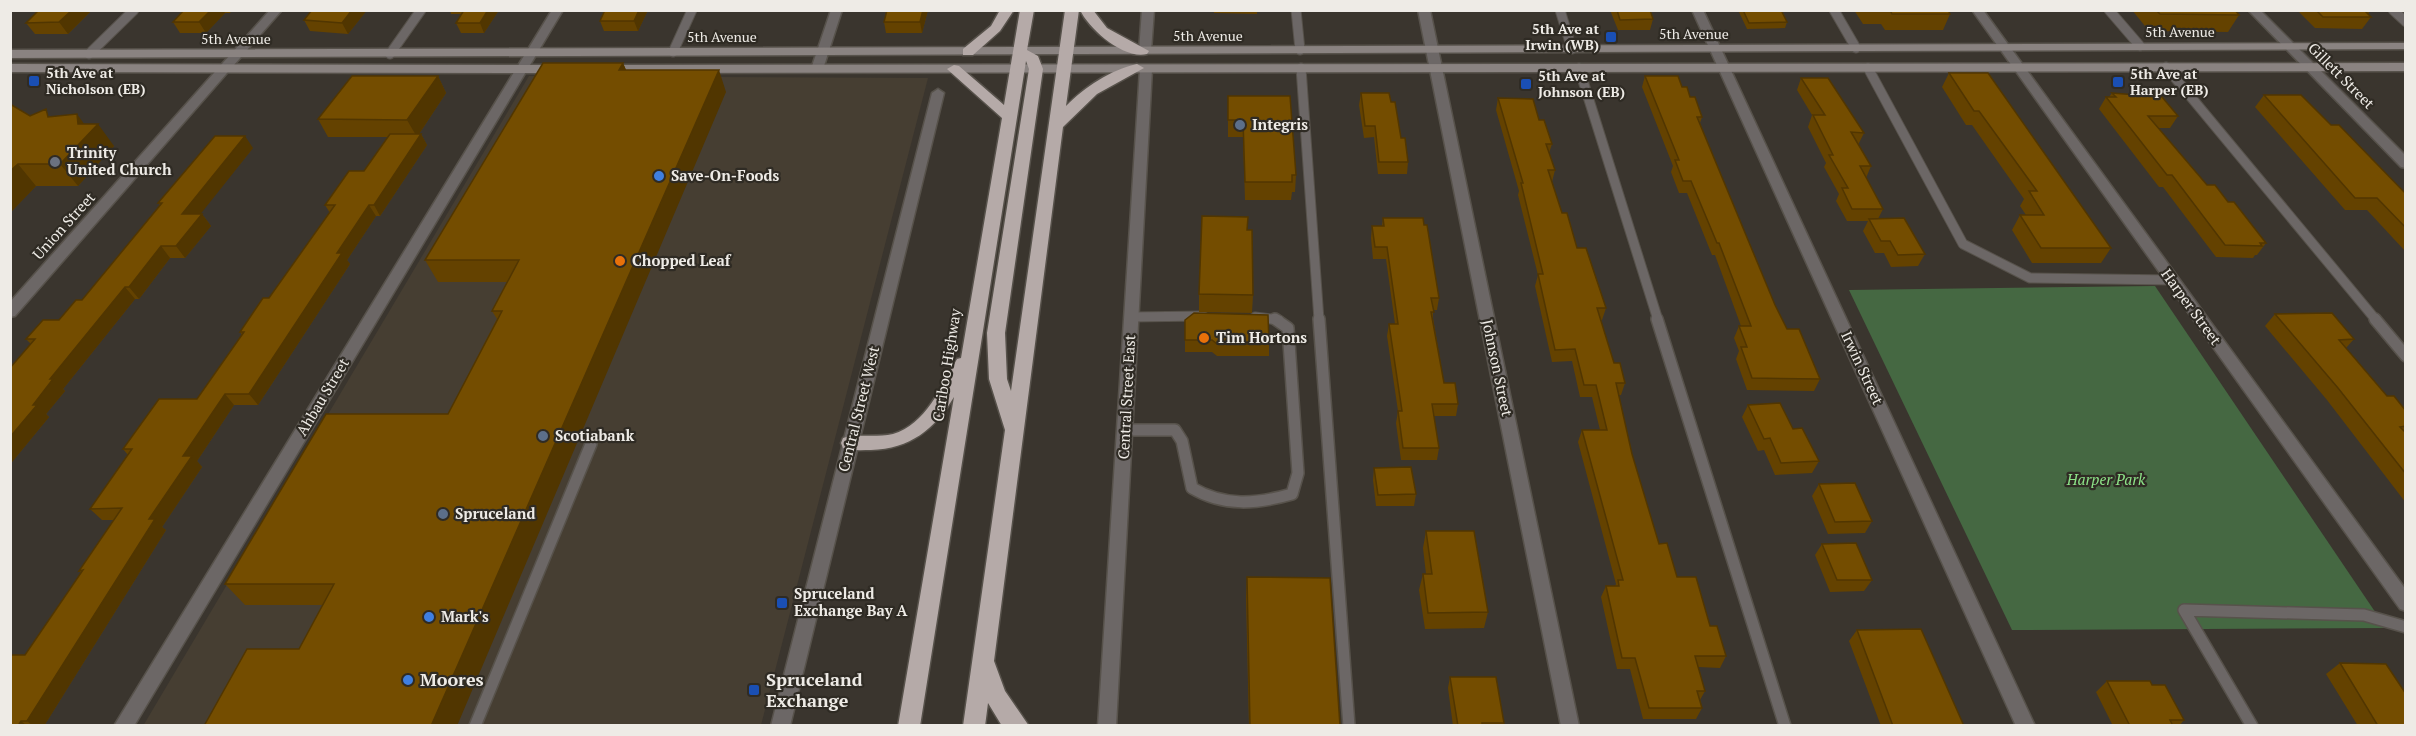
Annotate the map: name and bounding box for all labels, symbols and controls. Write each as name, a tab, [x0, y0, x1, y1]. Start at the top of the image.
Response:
place label: 5th Ave at Irwin (WB)	[1525, 19, 1599, 54]
street label: 5th Avenue	[2145, 22, 2215, 41]
street label: 5th Avenue	[1659, 24, 1729, 43]
street label: 5th Avenue	[1173, 26, 1243, 45]
street label: 5th Avenue	[687, 27, 757, 46]
street label: 5th Avenue	[201, 29, 271, 48]
marker: 5th Ave at Irwin (WB)	[1604, 30, 1618, 44]
street label: Gillett Street	[2304, 38, 2380, 113]
place label: 5th Ave at Nicholson (EB)	[46, 63, 145, 98]
place label: 5th Ave at Harper (EB)	[2130, 64, 2209, 99]
place label: 5th Ave at Johnson (EB)	[1538, 66, 1625, 101]
marker: 5th Ave at Nicholson (EB)	[27, 74, 41, 88]
marker: 5th Ave at Harper (EB)	[2111, 75, 2125, 89]
marker: 5th Ave at Johnson (EB)	[1519, 77, 1533, 91]
place label: Integris	[1252, 114, 1308, 134]
marker: Integris	[1233, 118, 1247, 132]
place label: Trinity United Church	[67, 142, 172, 179]
marker: Trinity United Church	[48, 155, 62, 169]
place label: Save-On-Foods	[671, 165, 779, 185]
marker: Save-On-Foods	[652, 169, 666, 183]
street label: Union Street	[28, 187, 99, 263]
place label: Chopped Leaf	[632, 250, 732, 270]
marker: Chopped Leaf	[613, 254, 627, 268]
street label: Harper Street	[2157, 264, 2227, 349]
street label: Cariboo Highway	[927, 307, 965, 423]
street label: Johnson Street	[1478, 318, 1518, 418]
place label: Tim Hortons	[1216, 327, 1307, 347]
street label: Irwin Street	[1837, 327, 1889, 408]
marker: Tim Hortons	[1197, 331, 1211, 345]
street label: Central Street East	[1113, 334, 1139, 460]
street label: Central Street West	[833, 343, 883, 474]
street label: Ahbau Street	[291, 354, 353, 439]
place label: Scotiabank	[555, 425, 634, 445]
marker: Scotiabank	[536, 429, 550, 443]
park label: Harper Park	[2066, 469, 2146, 489]
place label: Spruceland	[455, 503, 535, 523]
marker: Spruceland	[436, 507, 450, 521]
place label: Spruceland Exchange Bay A	[794, 583, 908, 620]
marker: Spruceland Exchange Bay A	[775, 596, 789, 610]
place label: Mark's	[441, 606, 489, 626]
marker: Mark's	[422, 610, 436, 624]
place label: Moores	[420, 667, 484, 691]
place label: Spruceland Exchange	[766, 667, 863, 712]
marker: Moores	[401, 673, 415, 687]
marker: Spruceland Exchange	[747, 683, 761, 697]

